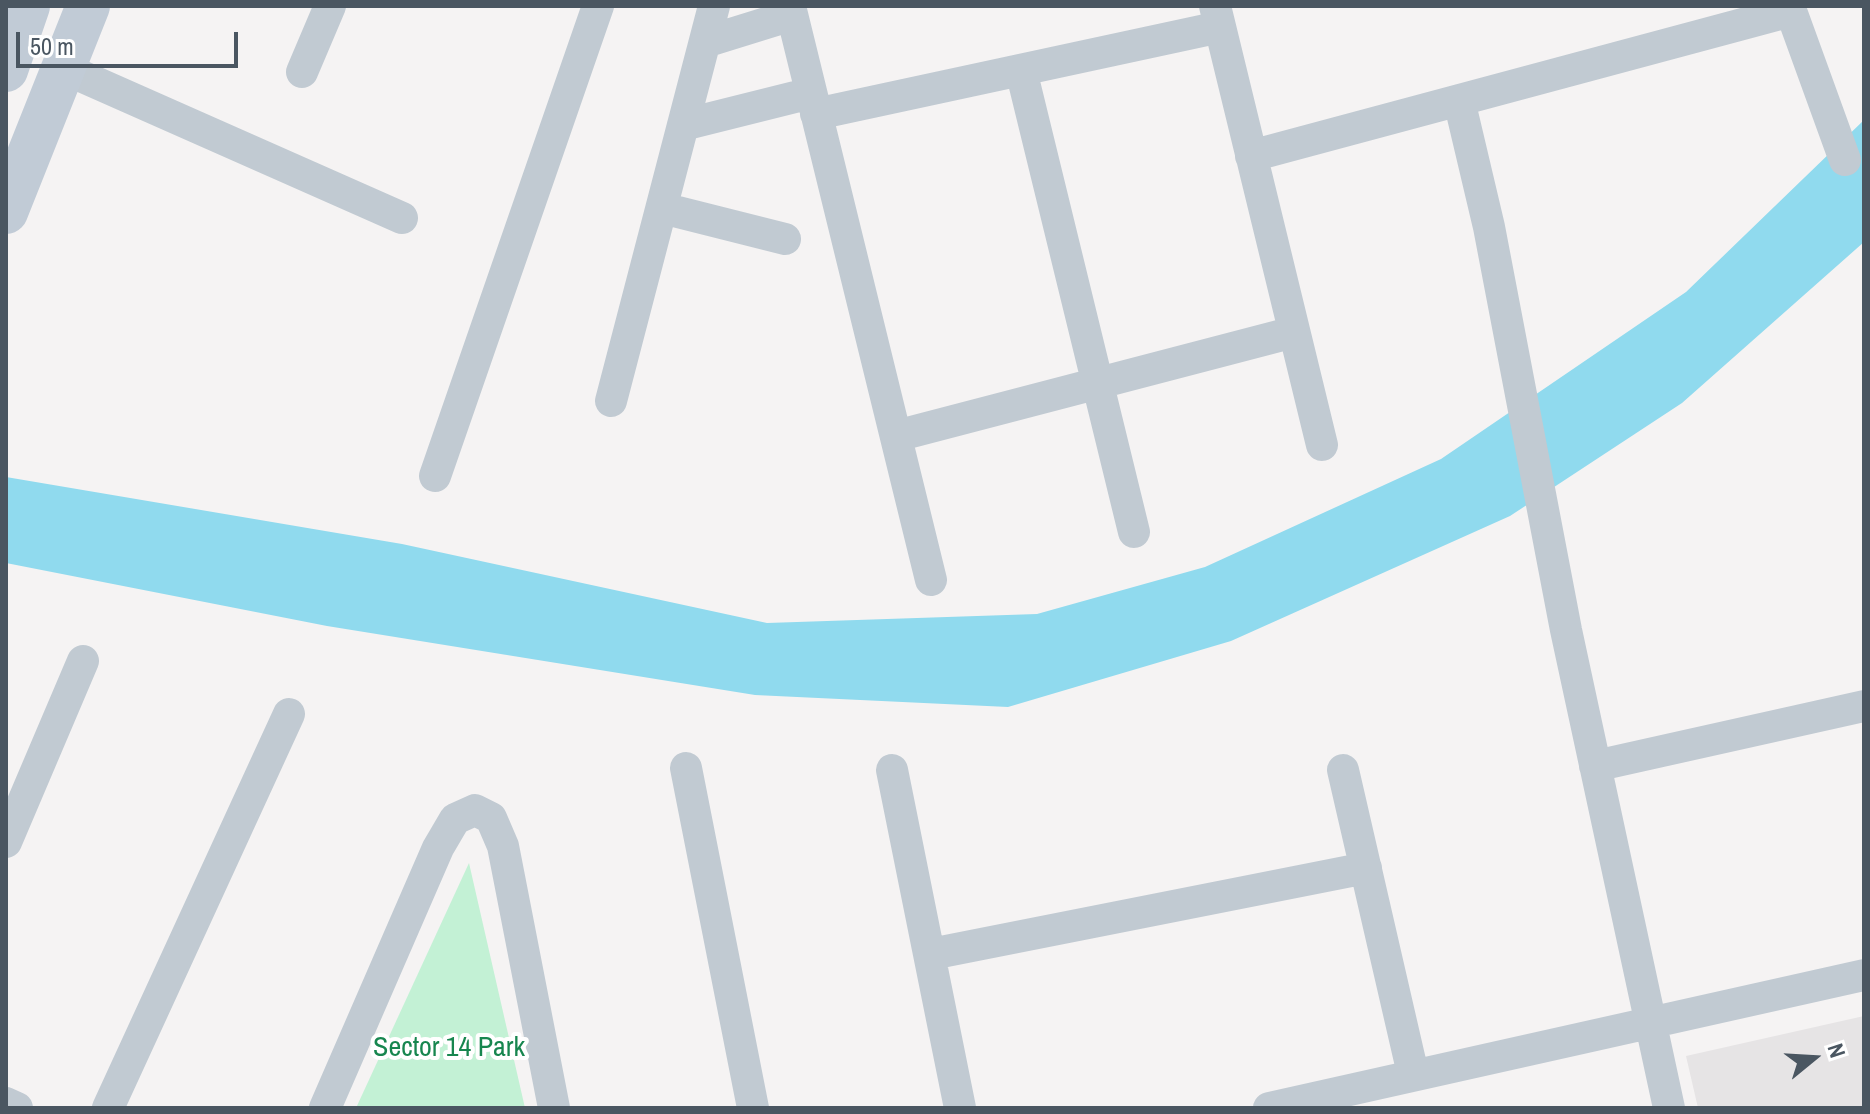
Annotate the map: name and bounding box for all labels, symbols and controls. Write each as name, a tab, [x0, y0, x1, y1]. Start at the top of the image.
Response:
scale bar	[20, 16, 242, 66]
text: 50 m	[30, 30, 74, 62]
north arrow	[1774, 1018, 1854, 1098]
park label: Sector 14 Park	[373, 1031, 525, 1065]
text: N	[1821, 1040, 1853, 1061]

